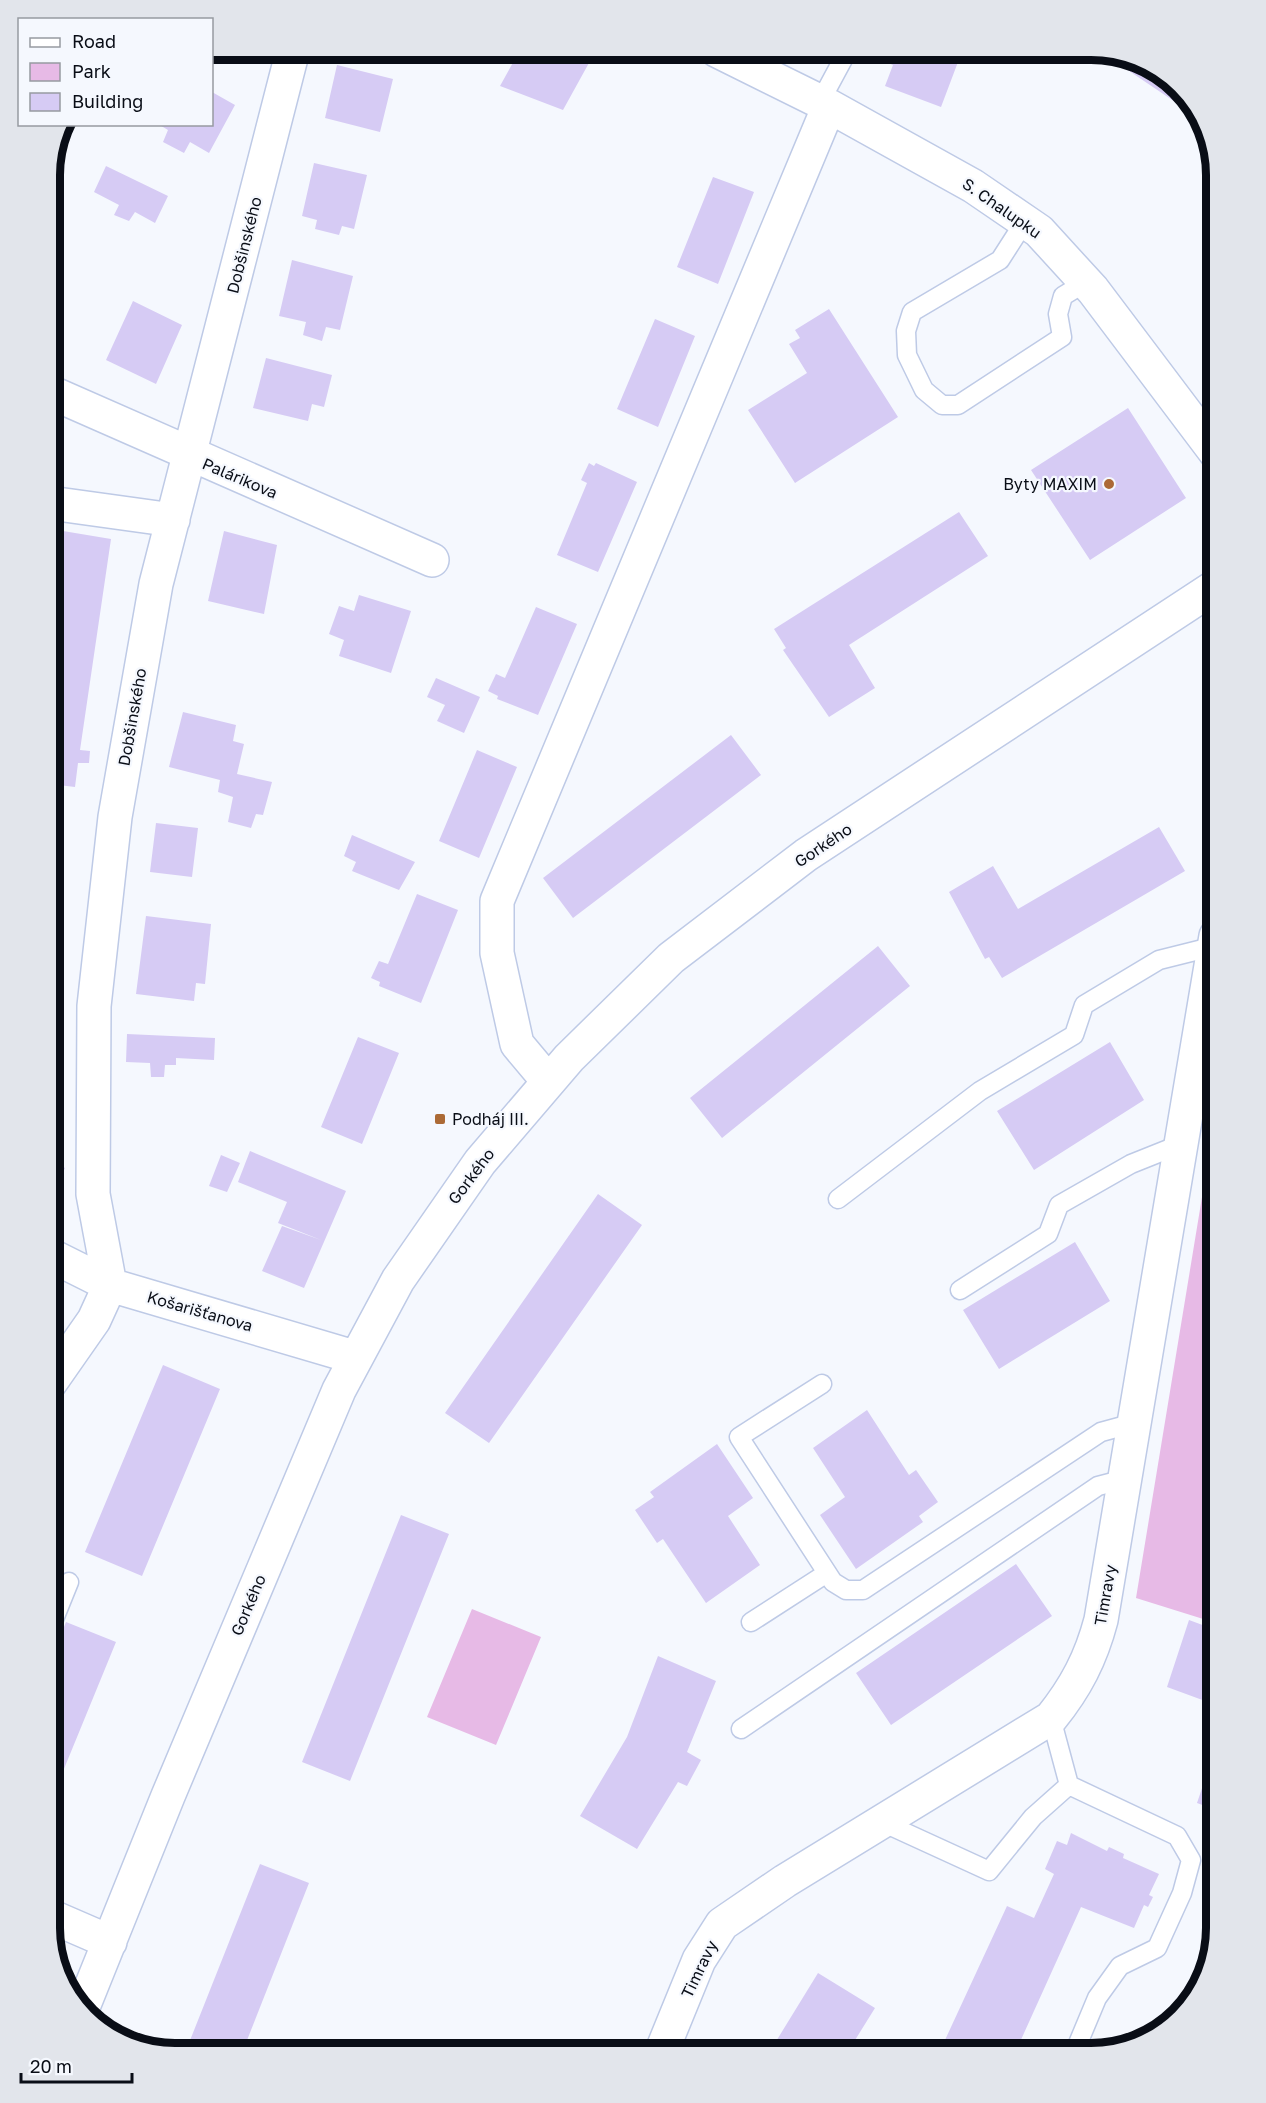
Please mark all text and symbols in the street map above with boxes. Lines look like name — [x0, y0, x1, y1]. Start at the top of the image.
legend — [18, 18, 213, 126]
text: Road — [72, 30, 116, 52]
text: Park — [72, 60, 111, 82]
text: Building — [72, 90, 143, 112]
street label: S. Chalupku — [959, 173, 1045, 243]
street label: Dobšinského — [222, 194, 266, 296]
street label: Palárikova — [199, 453, 281, 503]
place label: Byty MAXIM — [1003, 474, 1097, 494]
marker: Byty MAXIM — [1102, 477, 1116, 491]
street label: Dobšinského — [114, 666, 150, 768]
street label: Gorkého — [791, 819, 855, 871]
place label: Podháj III. — [452, 1109, 529, 1129]
marker: Podháj III. — [433, 1112, 447, 1126]
street label: Gorkého — [444, 1144, 498, 1208]
street label: Košarišťanova — [145, 1286, 255, 1336]
street label: Timravy — [1090, 1563, 1120, 1627]
street label: Gorkého — [226, 1571, 270, 1639]
street label: Timravy — [677, 1937, 721, 2001]
scale bar — [21, 2046, 132, 2084]
text: 20 m — [30, 2055, 72, 2077]

